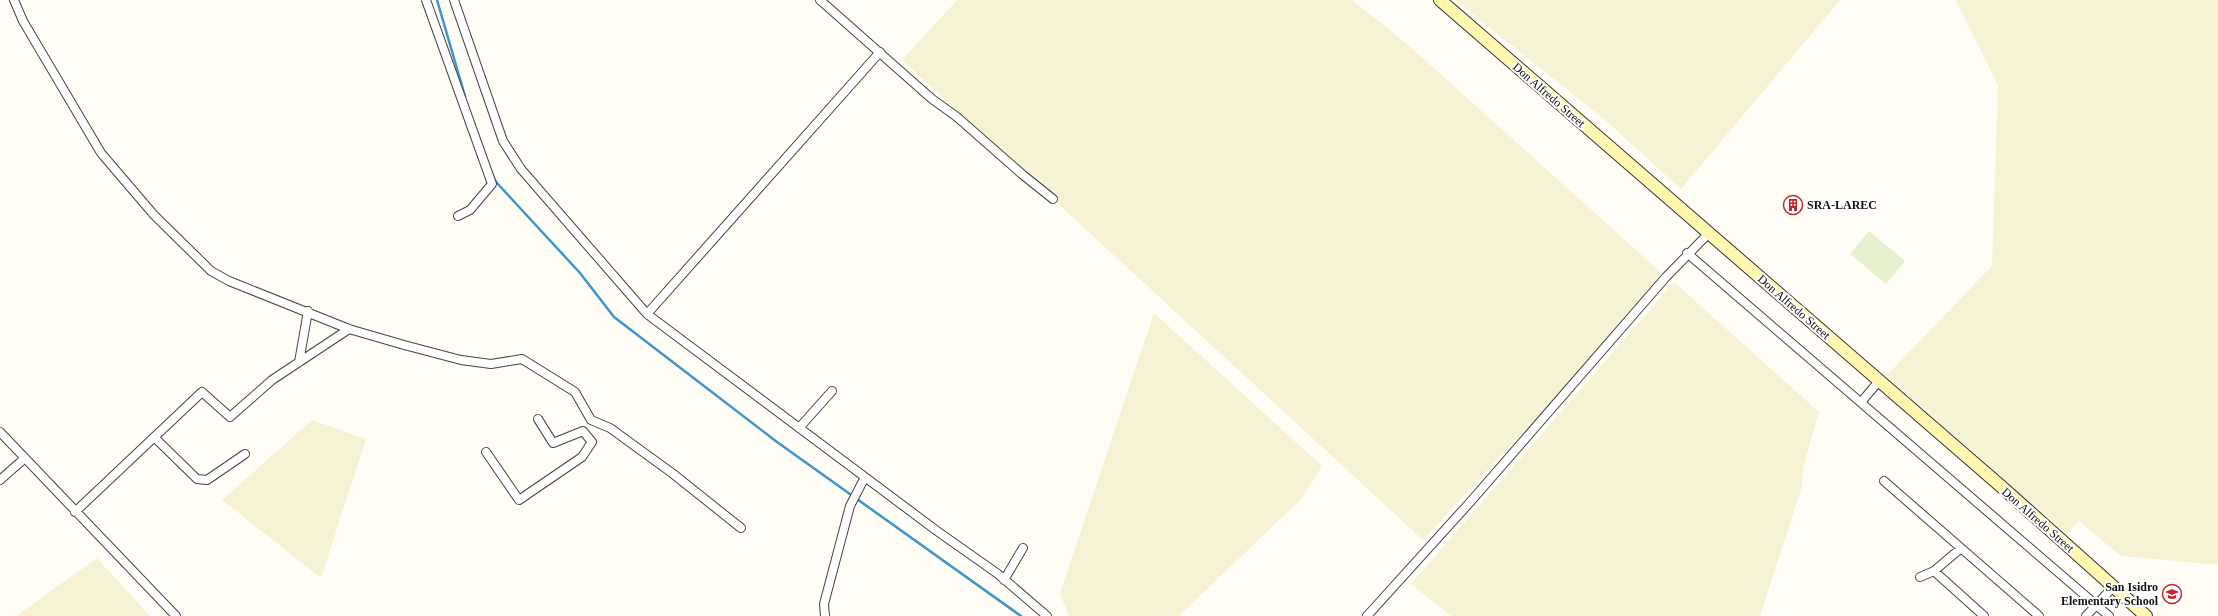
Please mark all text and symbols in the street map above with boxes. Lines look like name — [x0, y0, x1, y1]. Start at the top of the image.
street label: Don Alfredo Street — [1510, 60, 1589, 131]
building icon: SRA-LAREC — [1782, 194, 1804, 216]
place label: SRA-LAREC — [1807, 198, 1877, 212]
street label: Don Alfredo Street — [1755, 272, 1834, 343]
street label: Don Alfredo Street — [1999, 485, 2078, 556]
place label: San Isidro Elementary School — [2061, 580, 2159, 608]
school or university icon: San Isidro Elementary School — [2161, 583, 2183, 605]

